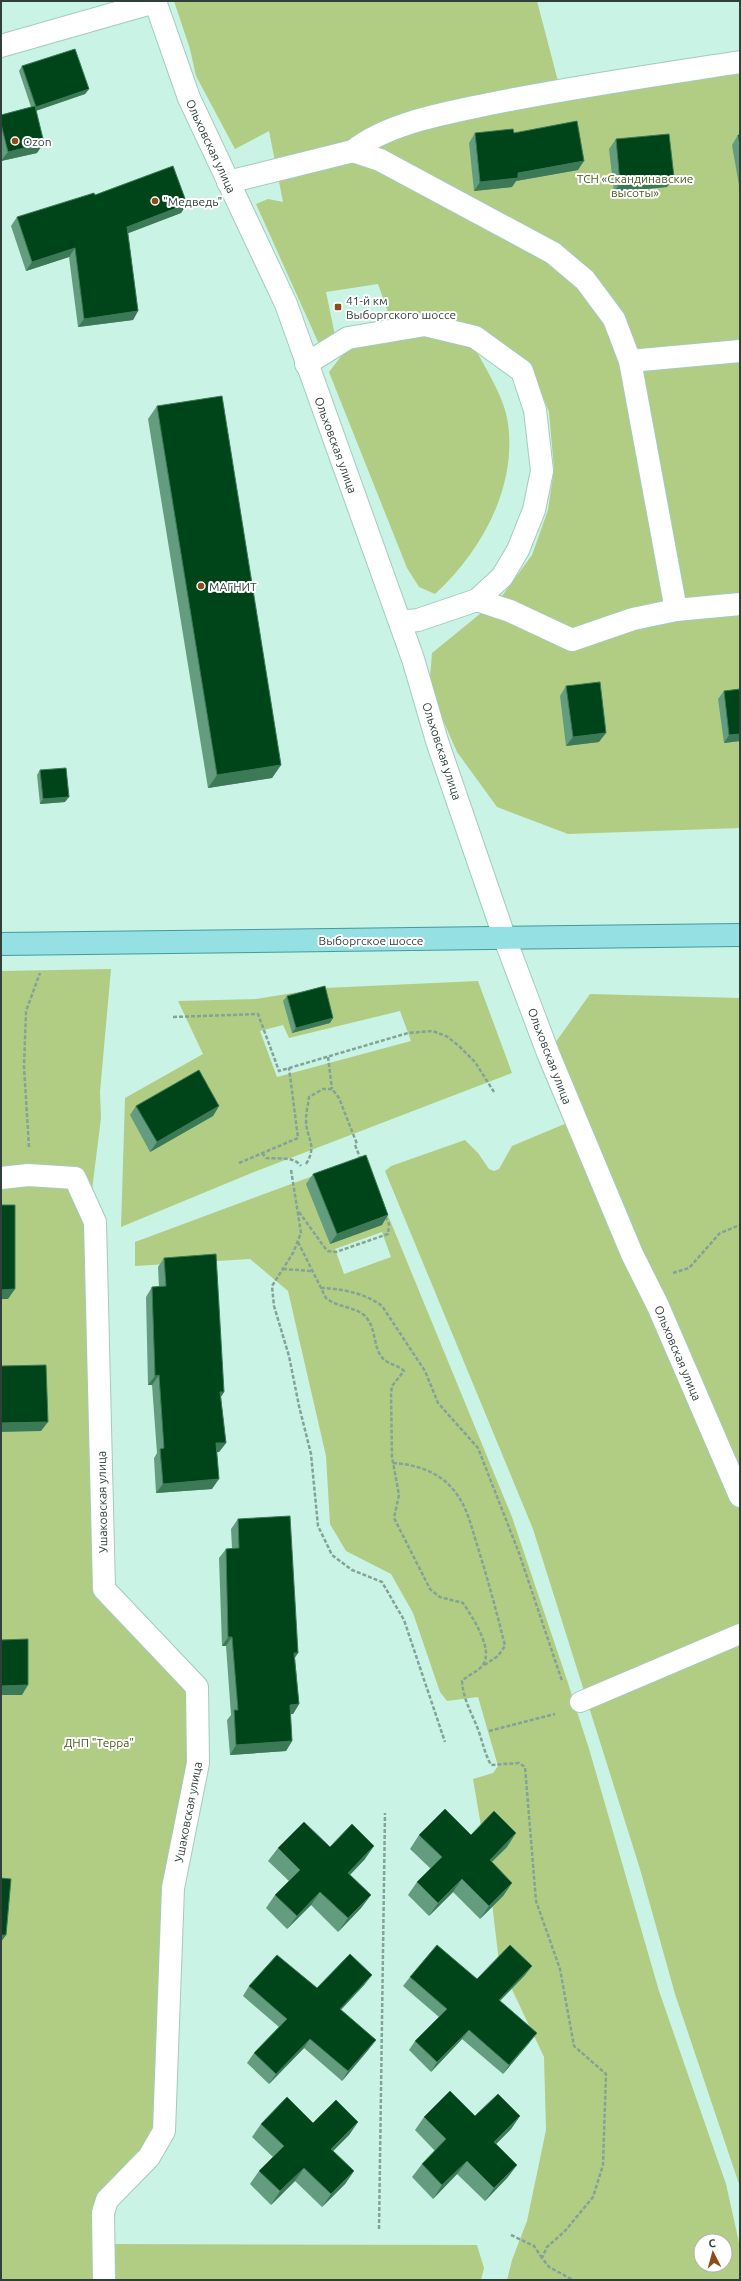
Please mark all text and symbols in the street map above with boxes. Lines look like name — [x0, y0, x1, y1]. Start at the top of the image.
street label: Ольховская улица — [184, 97, 238, 195]
place label: Ozon — [23, 135, 52, 148]
marker: Ozon — [10, 136, 20, 146]
park label: ТСН «Скандинавские высоты» — [577, 172, 693, 199]
place label: "Медведь" — [163, 195, 222, 208]
marker: "Медведь" — [150, 196, 160, 206]
place label: 41-й км Выборгского шоссе — [346, 294, 456, 321]
marker: 41-й км Выборгского шоссе — [333, 302, 343, 312]
street label: Ольховская улица — [312, 395, 360, 495]
place label: МАГНИТ — [209, 580, 257, 593]
marker: МАГНИТ — [196, 581, 206, 591]
street label: Ольховская улица — [420, 701, 464, 801]
street label: Выборгское шоссе — [319, 934, 423, 947]
street label: Ольховская улица — [526, 1006, 574, 1106]
street label: Ольховская улица — [652, 1304, 704, 1402]
street label: Ушаковская улица — [95, 1451, 109, 1553]
park label: ДНП "Терра" — [64, 1736, 134, 1749]
street label: Ушаковская улица — [172, 1761, 204, 1863]
north arrow — [693, 2233, 733, 2273]
text: С — [708, 2237, 716, 2249]

